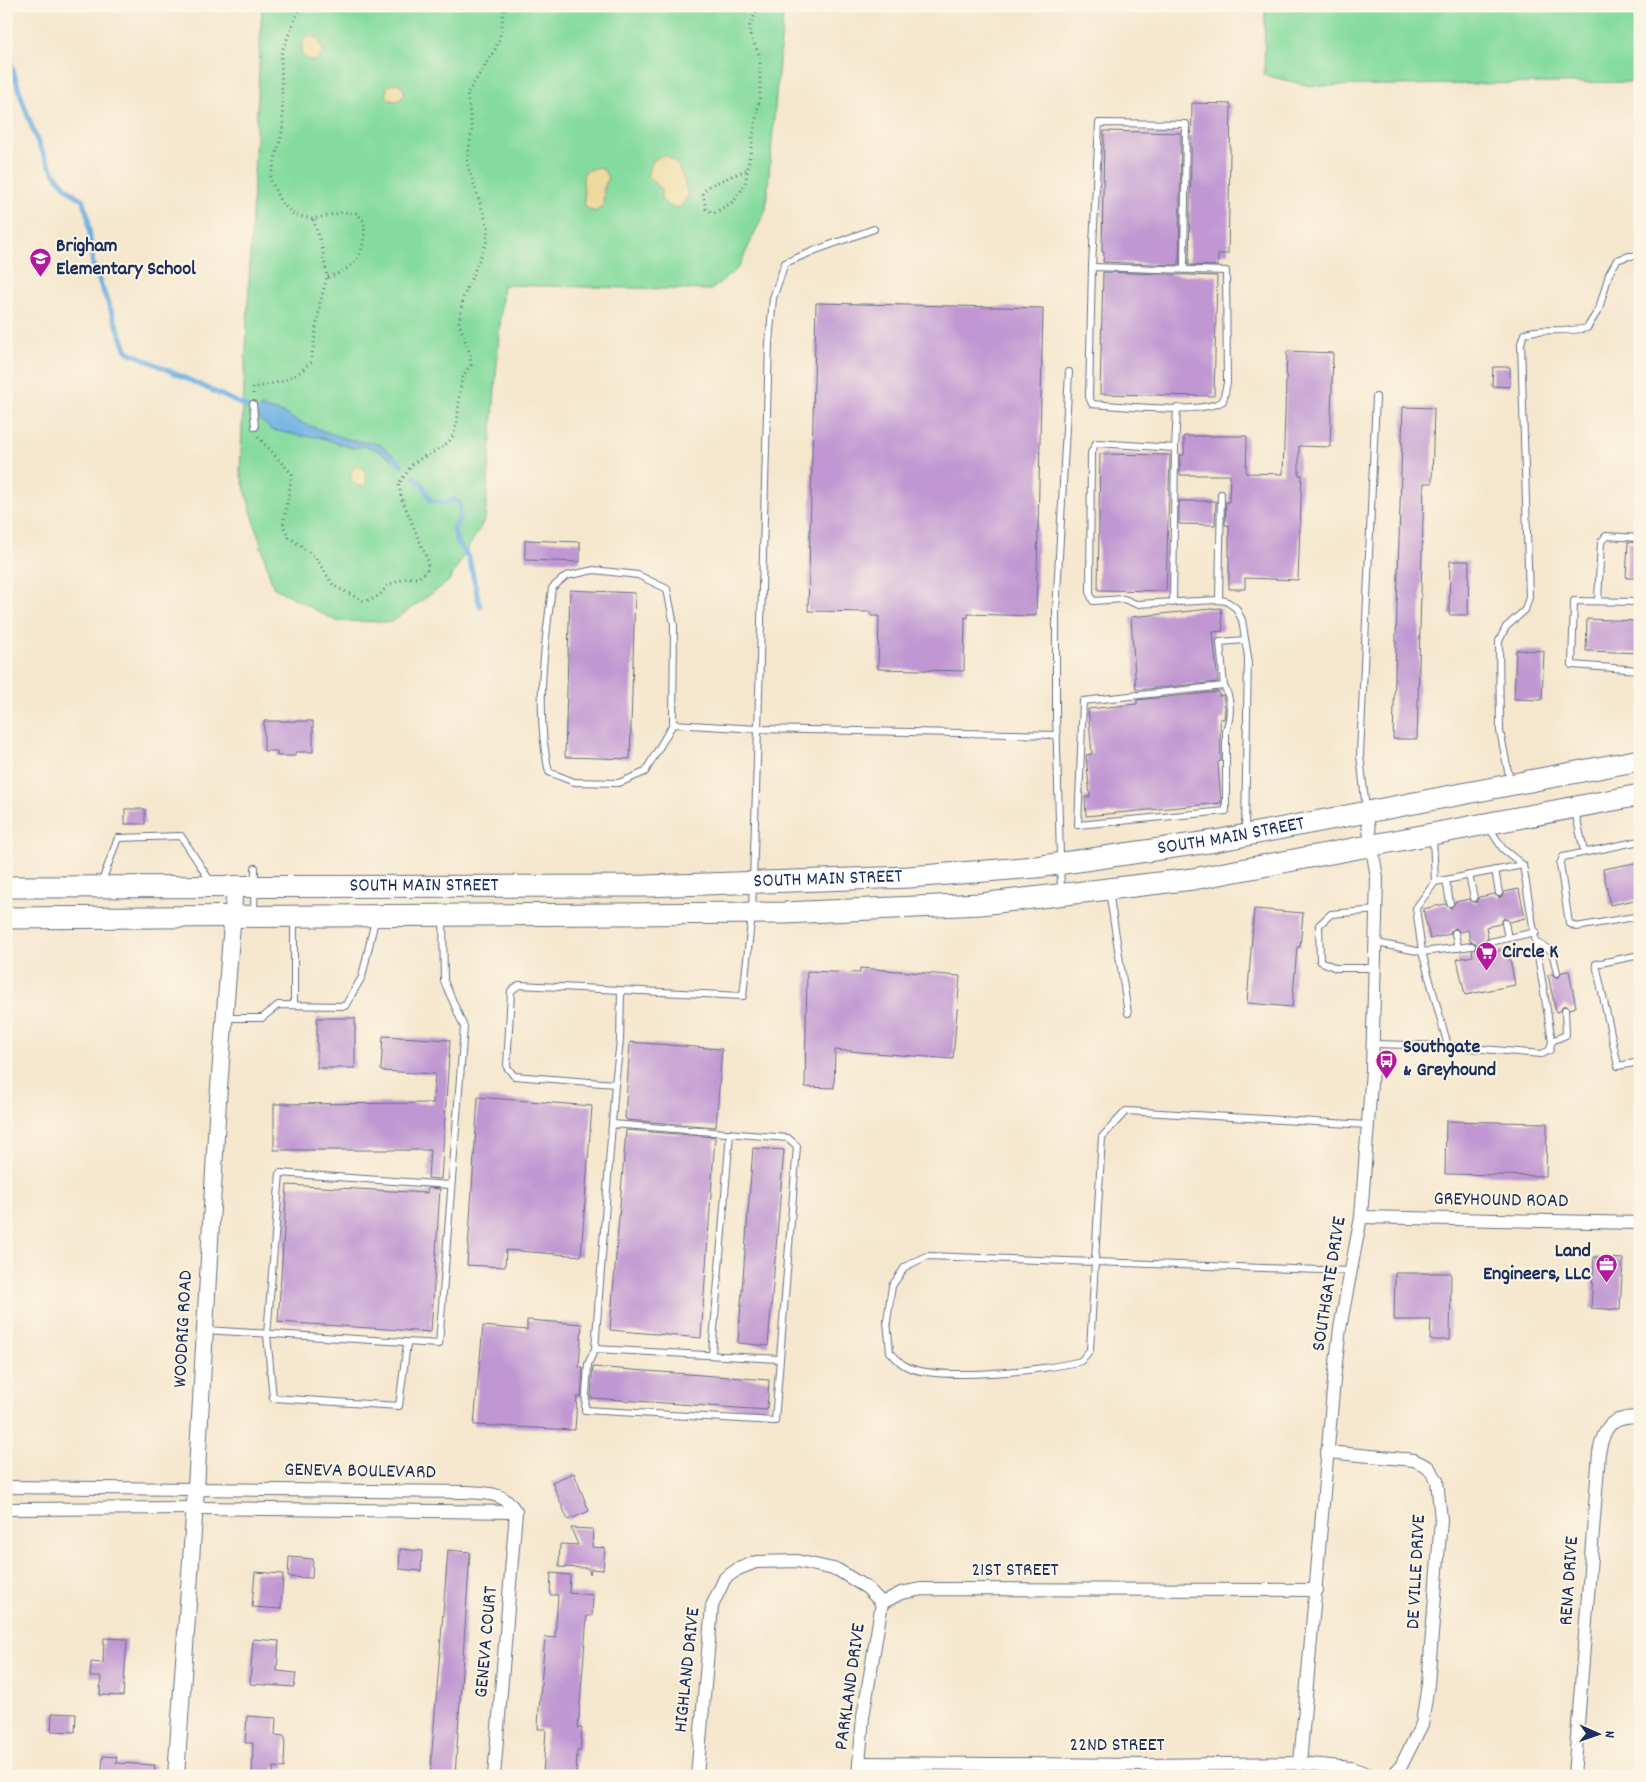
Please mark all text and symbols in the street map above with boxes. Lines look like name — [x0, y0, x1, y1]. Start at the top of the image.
place label: Brigham Elementary School — [56, 233, 196, 284]
school or university icon: Brigham Elementary School — [28, 246, 52, 277]
street label: SOUTH MAIN STREET — [1156, 810, 1307, 863]
street label: SOUTH MAIN STREET — [753, 863, 903, 896]
street label: SOUTH MAIN STREET — [350, 872, 498, 900]
place label: Circle K — [1502, 939, 1559, 967]
supermarket icon: Circle K — [1474, 941, 1498, 972]
place label: Southgate & Greyhound — [1403, 1034, 1496, 1085]
bus stop icon: Southgate & Greyhound — [1375, 1048, 1399, 1079]
street label: GREYHOUND ROAD — [1433, 1186, 1569, 1216]
street label: SOUTHGATE DRIVE — [1306, 1215, 1354, 1353]
place label: Land Engineers, LLC — [1483, 1238, 1591, 1289]
office icon: Land Engineers, LLC — [1595, 1252, 1619, 1283]
street label: WOODRIG ROAD — [167, 1269, 201, 1389]
street label: GENEVA BOULEVARD — [284, 1457, 436, 1487]
street label: DE VILLE DRIVE — [1400, 1514, 1434, 1630]
street label: RENA DRIVE — [1553, 1536, 1587, 1626]
street label: 21ST STREET — [971, 1557, 1059, 1585]
street label: GENEVA COURT — [468, 1585, 506, 1699]
street label: HIGHLAND DRIVE — [668, 1606, 708, 1734]
street label: PARKLAND DRIVE — [828, 1622, 874, 1752]
north arrow — [1574, 1710, 1624, 1760]
text: N — [1599, 1731, 1619, 1738]
street label: 22ND STREET — [1070, 1732, 1164, 1760]

